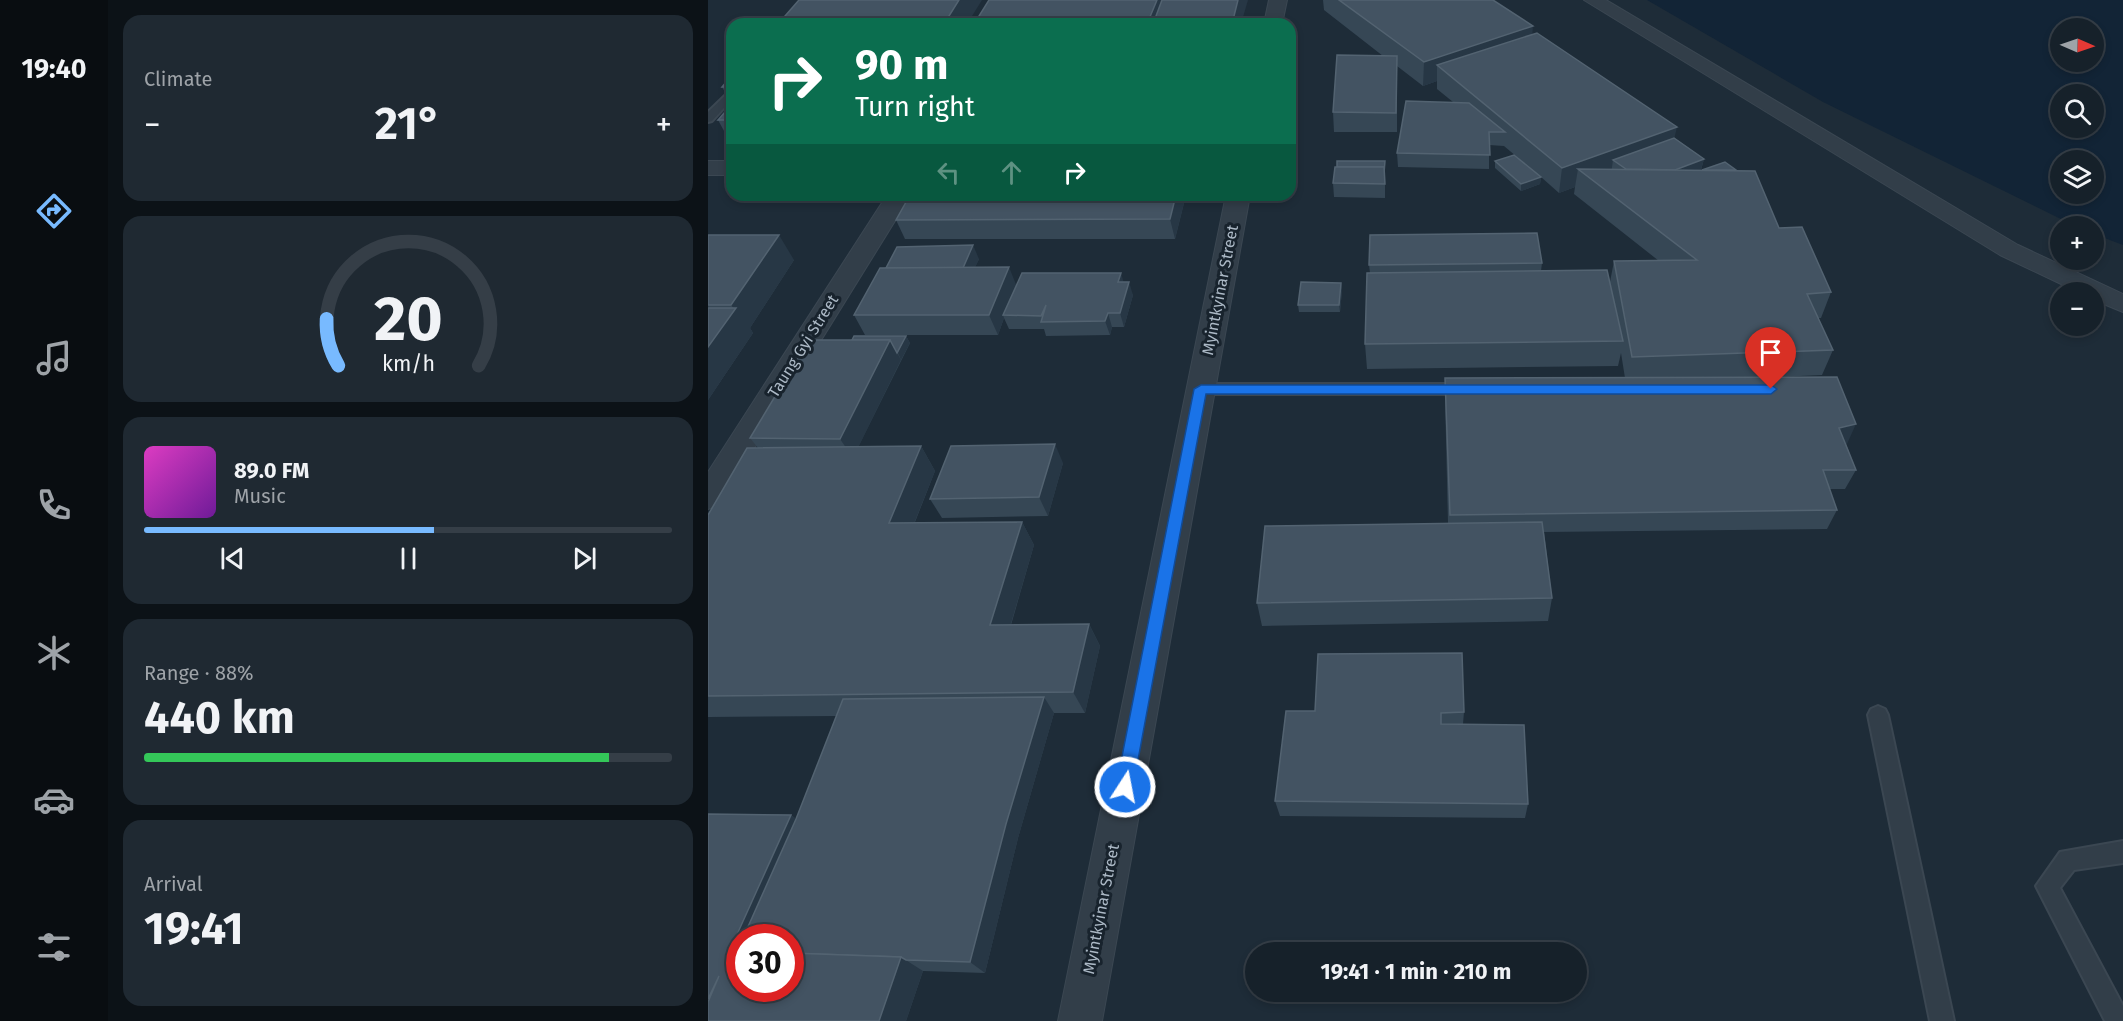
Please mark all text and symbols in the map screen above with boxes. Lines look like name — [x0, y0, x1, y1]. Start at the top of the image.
north arrow — [2050, 18, 2104, 72]
map controls — [2050, 18, 2104, 336]
text: 90 m — [855, 40, 949, 90]
icon: right — [756, 42, 834, 120]
text: 19:40 — [21, 53, 87, 85]
text: Climate — [144, 67, 212, 91]
button: search — [2050, 84, 2104, 138]
text: Turn right — [855, 91, 975, 123]
text: 21° — [375, 97, 441, 151]
text: − — [144, 105, 161, 145]
text: + — [656, 105, 672, 145]
button: layers — [2050, 150, 2104, 204]
icon: left — [932, 156, 965, 189]
icon: ahead — [995, 156, 1028, 189]
icon: right — [1058, 156, 1091, 189]
icon: directions — [33, 190, 75, 232]
button: + — [2050, 216, 2104, 270]
street label: Myintkyinar Street — [1198, 223, 1242, 357]
text: 20 — [374, 282, 442, 357]
button: − — [2050, 282, 2104, 336]
street label: Taung Gyi Street — [764, 291, 842, 401]
pin — [1745, 327, 1796, 389]
icon: arrive — [1754, 336, 1787, 369]
icon: music — [33, 337, 75, 379]
text: km/h — [381, 352, 435, 378]
text: 89.0 FM — [234, 457, 309, 484]
icon: phone — [33, 484, 75, 526]
text: Music — [234, 484, 286, 508]
icon: previous — [216, 542, 249, 575]
icon: pause — [392, 542, 425, 575]
icon: next — [568, 542, 601, 575]
icon: climate — [33, 632, 75, 674]
text: Range · 88% — [144, 661, 253, 685]
text: 440 km — [144, 691, 295, 745]
position arrow — [1093, 755, 1157, 819]
icon: car — [33, 779, 75, 821]
street label: Myintkyinar Street — [1079, 842, 1123, 976]
text: Arrival — [144, 872, 203, 896]
text: 19:41 — [144, 902, 244, 956]
speed limit sign: 30 — [726, 924, 804, 1002]
icon: filters — [33, 926, 75, 968]
text: 19:41 · 1 min · 210 m — [1321, 958, 1511, 985]

